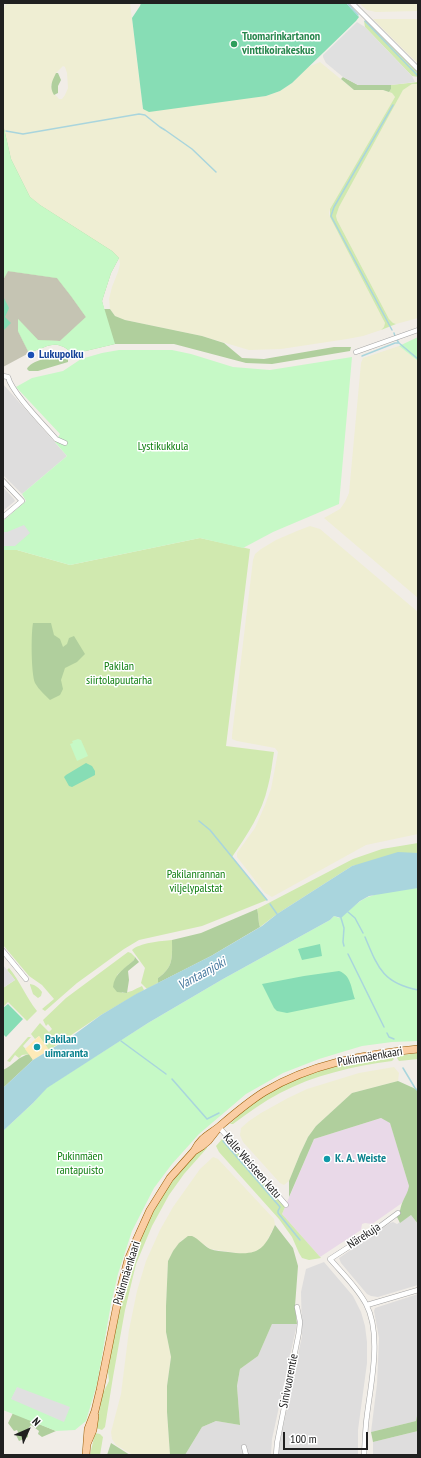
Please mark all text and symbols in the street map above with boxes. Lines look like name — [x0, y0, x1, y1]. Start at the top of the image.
place label: Tuomarinkartanon vinttikoirakeskus — [242, 30, 320, 58]
marker: Tuomarinkartanon vinttikoirakeskus — [229, 39, 239, 49]
place label: Lukupolku — [39, 348, 84, 362]
marker: Lukupolku — [26, 350, 36, 360]
park label: Lystikukkula — [138, 440, 188, 454]
park label: Pakilan siirtolapuutarha — [86, 660, 152, 688]
park label: Pakilanrannan viljelypalstat — [167, 868, 225, 896]
water label: Vantaanjoki — [175, 954, 229, 994]
place label: Pakilan uimaranta — [45, 1033, 88, 1061]
marker: Pakilan uimaranta — [32, 1042, 42, 1052]
street label: Pukinmäenkaari — [336, 1044, 404, 1070]
street label: Kalle Weisteen katu — [220, 1130, 284, 1202]
park label: Pukinmäen rantapuisto — [57, 1150, 103, 1178]
place label: K. A. Weiste — [335, 1152, 386, 1166]
marker: K. A. Weiste — [322, 1154, 332, 1164]
street label: Närekuja — [345, 1220, 383, 1252]
street label: Pukinmäenkaari — [110, 1239, 144, 1307]
street label: Sinivuorentie — [277, 1353, 301, 1409]
north arrow — [8, 1410, 48, 1450]
text: N — [29, 1414, 44, 1429]
scale bar — [285, 1424, 370, 1450]
text: 100 m — [290, 1431, 317, 1446]

